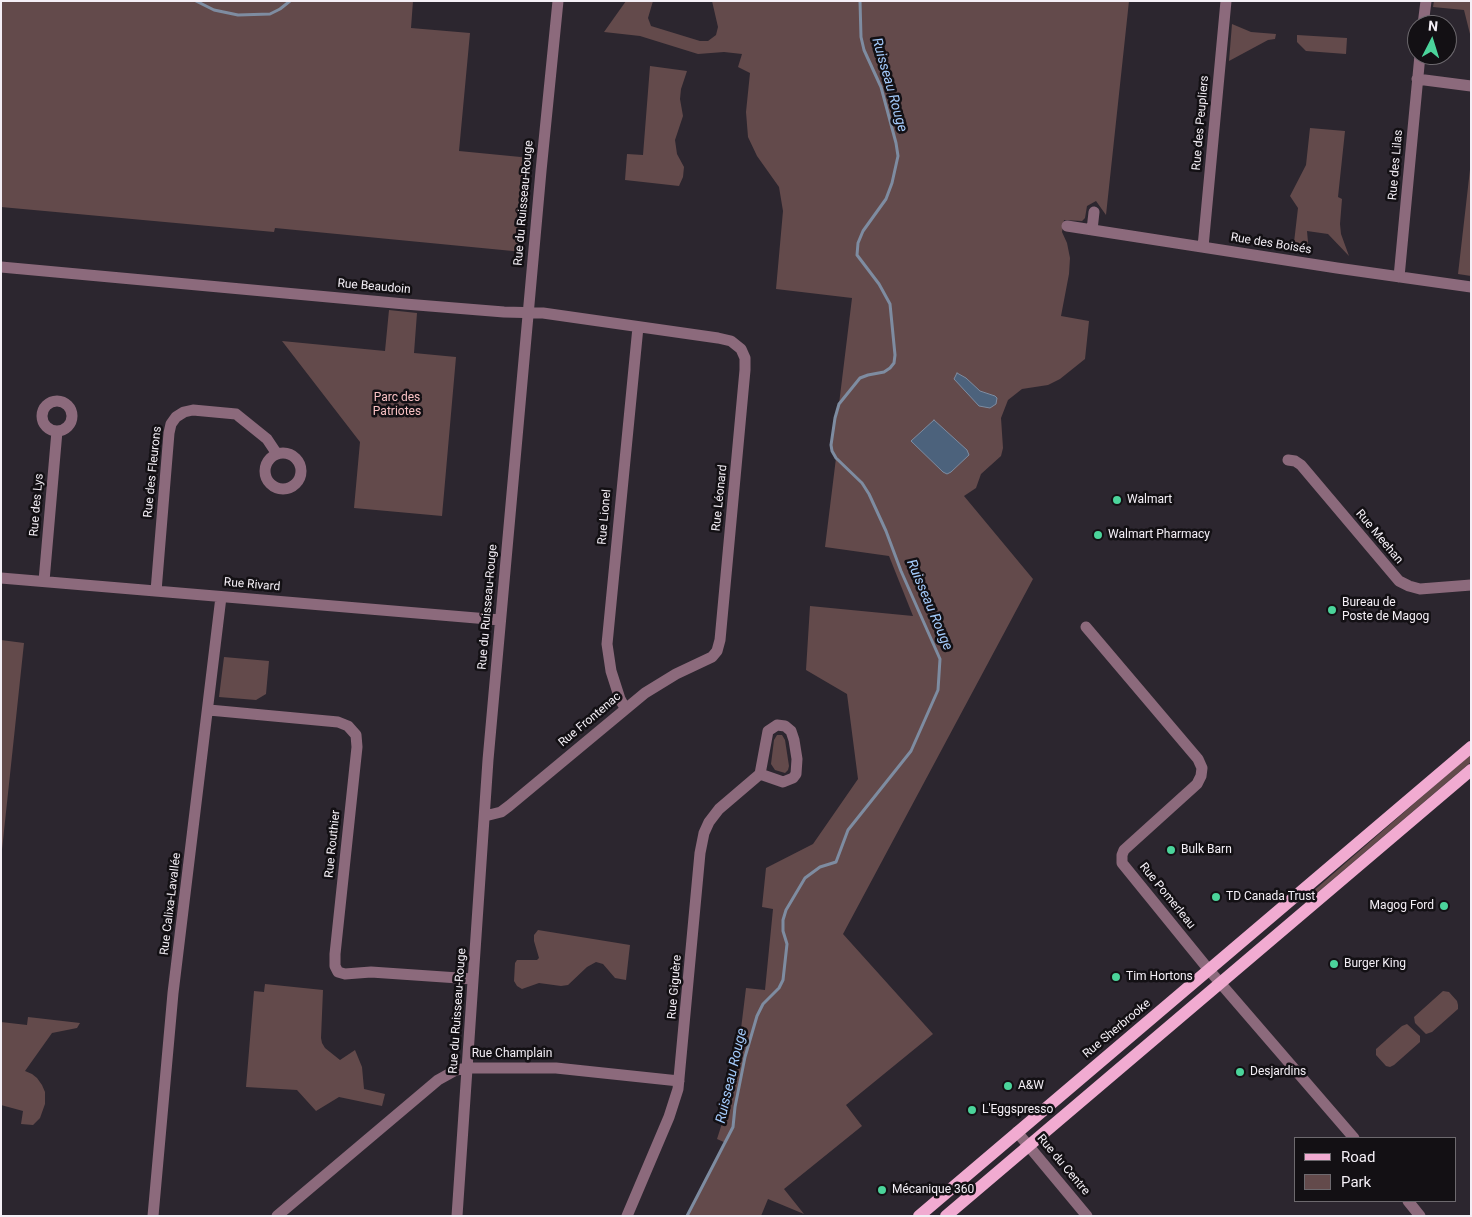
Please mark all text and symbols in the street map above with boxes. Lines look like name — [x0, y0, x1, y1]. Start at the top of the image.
north arrow — [1407, 15, 1457, 65]
text: N — [1428, 18, 1439, 34]
water label: Ruisseau Rouge — [868, 36, 910, 134]
street label: Rue des Peupliers — [1190, 75, 1212, 171]
street label: Rue des Lilas — [1386, 129, 1406, 201]
street label: Rue du Ruisseau-Rouge — [511, 140, 537, 266]
street label: Rue des Boisés — [1230, 231, 1312, 257]
street label: Rue Beaudoin — [337, 277, 411, 297]
park label: Parc des Patriotes — [373, 391, 421, 419]
street label: Rue des Fleurons — [141, 426, 165, 518]
street label: Rue Léonard — [709, 464, 731, 532]
street label: Rue des Lys — [27, 473, 47, 537]
street label: Rue Lionel — [595, 489, 615, 545]
place label: Walmart — [1127, 493, 1172, 507]
marker: Walmart — [1111, 494, 1123, 506]
street label: Rue Meehan — [1352, 507, 1406, 567]
place label: Walmart Pharmacy — [1108, 528, 1210, 542]
marker: Walmart Pharmacy — [1092, 529, 1104, 541]
street label: Rue du Ruisseau-Rouge — [475, 544, 501, 670]
water label: Ruisseau Rouge — [902, 557, 956, 653]
street label: Rue Rivard — [223, 575, 281, 595]
place label: Bureau de Poste de Magog — [1342, 596, 1429, 624]
marker: Bureau de Poste de Magog — [1326, 604, 1338, 616]
street label: Rue Frontenac — [556, 690, 624, 750]
street label: Rue Routhier — [322, 809, 344, 879]
place label: Bulk Barn — [1181, 843, 1232, 857]
marker: Bulk Barn — [1165, 844, 1177, 856]
street label: Rue Calixa-Lavallée — [158, 852, 184, 956]
street label: Rue Pomerleau — [1136, 860, 1198, 932]
place label: TD Canada Trust — [1226, 890, 1315, 904]
marker: TD Canada Trust — [1210, 891, 1222, 903]
place label: Magog Ford — [1370, 899, 1434, 913]
marker: Magog Ford — [1438, 900, 1450, 912]
street label: Rue du Ruisseau-Rouge — [446, 948, 470, 1074]
street label: Rue Giguère — [665, 954, 685, 1020]
place label: Burger King — [1344, 957, 1406, 971]
marker: Burger King — [1328, 958, 1340, 970]
place label: Tim Hortons — [1126, 970, 1193, 984]
marker: Tim Hortons — [1110, 971, 1122, 983]
street label: Rue Sherbrooke — [1080, 996, 1154, 1062]
water label: Ruisseau Rouge — [713, 1027, 751, 1125]
street label: Rue Champlain — [472, 1047, 552, 1061]
place label: Desjardins — [1250, 1065, 1306, 1079]
marker: Desjardins — [1234, 1066, 1246, 1078]
place label: A&W — [1018, 1079, 1044, 1093]
marker: A&W — [1002, 1080, 1014, 1092]
place label: L'Eggspresso — [982, 1103, 1053, 1117]
marker: L'Eggspresso — [966, 1104, 978, 1116]
street label: Rue du Centre — [1033, 1132, 1093, 1198]
legend — [1294, 1137, 1457, 1202]
text: Road — [1341, 1148, 1375, 1166]
text: Park — [1341, 1173, 1371, 1191]
place label: Mécanique 360 — [892, 1183, 974, 1197]
marker: Mécanique 360 — [876, 1184, 888, 1196]

